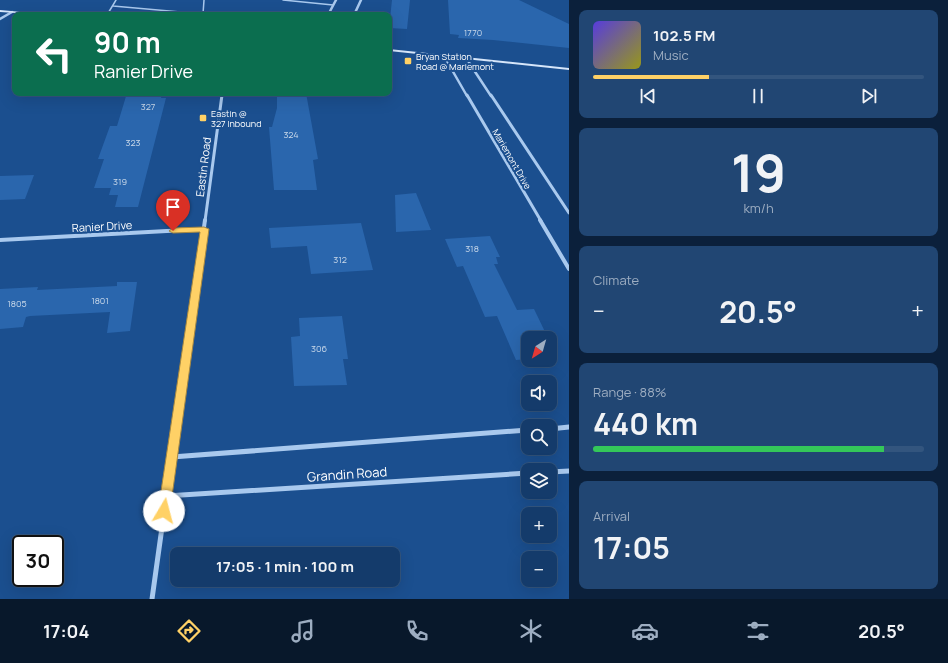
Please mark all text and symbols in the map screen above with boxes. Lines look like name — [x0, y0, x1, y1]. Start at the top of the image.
text: 90 m — [94, 23, 161, 61]
text: 102.5 FM — [653, 25, 715, 46]
house number: 1770 — [464, 26, 482, 39]
icon: left — [28, 28, 80, 80]
text: Music — [653, 46, 689, 64]
place label: Bryan Station Road @ Mariemont — [416, 50, 494, 73]
marker: Bryan Station Road @ Mariemont — [403, 56, 413, 66]
text: Ranier Drive — [94, 59, 193, 83]
icon: previous — [637, 85, 659, 107]
icon: pause — [747, 85, 769, 107]
icon: next — [858, 85, 880, 107]
house number: 327 — [141, 100, 156, 113]
place label: Eastin @ 327 Inbound — [211, 107, 262, 130]
marker: Eastin @ 327 Inbound — [198, 113, 208, 123]
street label: Mariemont Drive — [489, 126, 535, 192]
house number: 324 — [283, 128, 299, 141]
house number: 323 — [125, 136, 141, 149]
street label: Eastin Road — [192, 136, 214, 198]
text: 19 — [731, 137, 786, 208]
house number: 319 — [113, 175, 127, 188]
pin — [156, 190, 190, 231]
icon: arrive — [162, 196, 184, 218]
text: km/h — [743, 199, 774, 217]
street label: Ranier Drive — [71, 217, 133, 235]
house number: 318 — [465, 242, 479, 255]
house number: 312 — [333, 253, 347, 266]
text: Climate — [593, 271, 639, 289]
text: 20.5° — [719, 291, 797, 332]
house number: 1801 — [91, 294, 109, 307]
text: − — [593, 296, 605, 326]
text: + — [911, 296, 924, 326]
house number: 1805 — [7, 297, 27, 310]
north arrow — [521, 331, 557, 367]
map controls — [521, 331, 557, 587]
house number: 306 — [311, 342, 327, 355]
button: sound — [521, 375, 557, 411]
text: Range · 88% — [593, 383, 666, 401]
text: 440 km — [593, 403, 698, 444]
button: search — [521, 419, 557, 455]
street label: Grandin Road — [306, 462, 388, 486]
button: layers — [521, 463, 557, 499]
position arrow — [143, 490, 185, 532]
button: + — [521, 507, 557, 543]
text: Arrival — [593, 507, 630, 525]
text: 17:05 — [593, 527, 670, 568]
speed limit sign: 30 — [12, 535, 64, 587]
button: − — [521, 551, 557, 587]
text: 17:05 · 1 min · 100 m — [216, 556, 354, 577]
icon: directions — [175, 617, 203, 645]
icon: music — [289, 617, 317, 645]
icon: phone — [403, 617, 431, 645]
icon: climate — [517, 617, 545, 645]
icon: car — [631, 617, 659, 645]
icon: filters — [744, 617, 772, 645]
text: 17:04 — [43, 619, 89, 643]
text: 20.5° — [858, 619, 905, 643]

